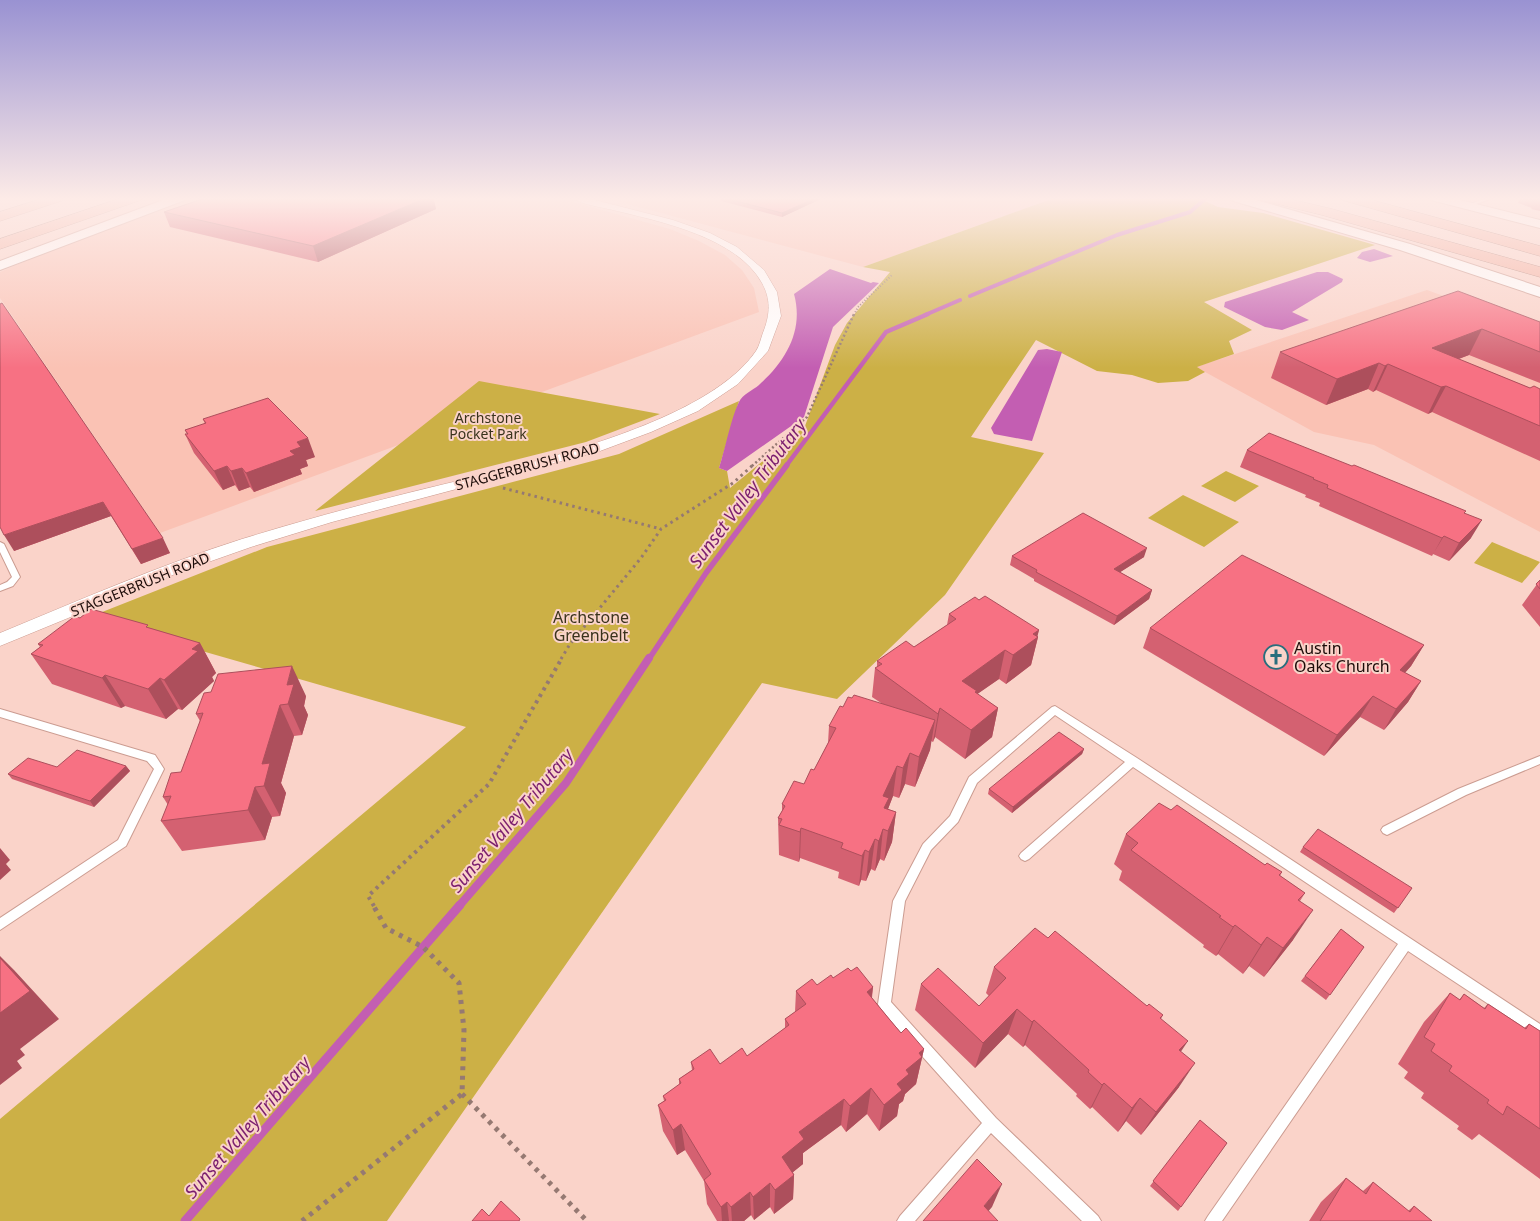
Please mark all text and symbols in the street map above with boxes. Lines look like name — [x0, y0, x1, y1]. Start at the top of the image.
park label: Archstone Pocket Park — [449, 408, 527, 443]
water label: Sunset Valley Tributary — [683, 412, 812, 572]
street label: STAGGERBRUSH ROAD — [453, 438, 601, 494]
street label: STAGGERBRUSH ROAD — [68, 547, 212, 621]
park label: Archstone Greenbelt — [553, 606, 629, 646]
place label: Austin Oaks Church — [1294, 637, 1390, 677]
church icon: Austin Oaks Church — [1263, 644, 1289, 670]
water label: Sunset Valley Tributary — [444, 742, 579, 897]
water label: Sunset Valley Tributary — [179, 1050, 316, 1203]

